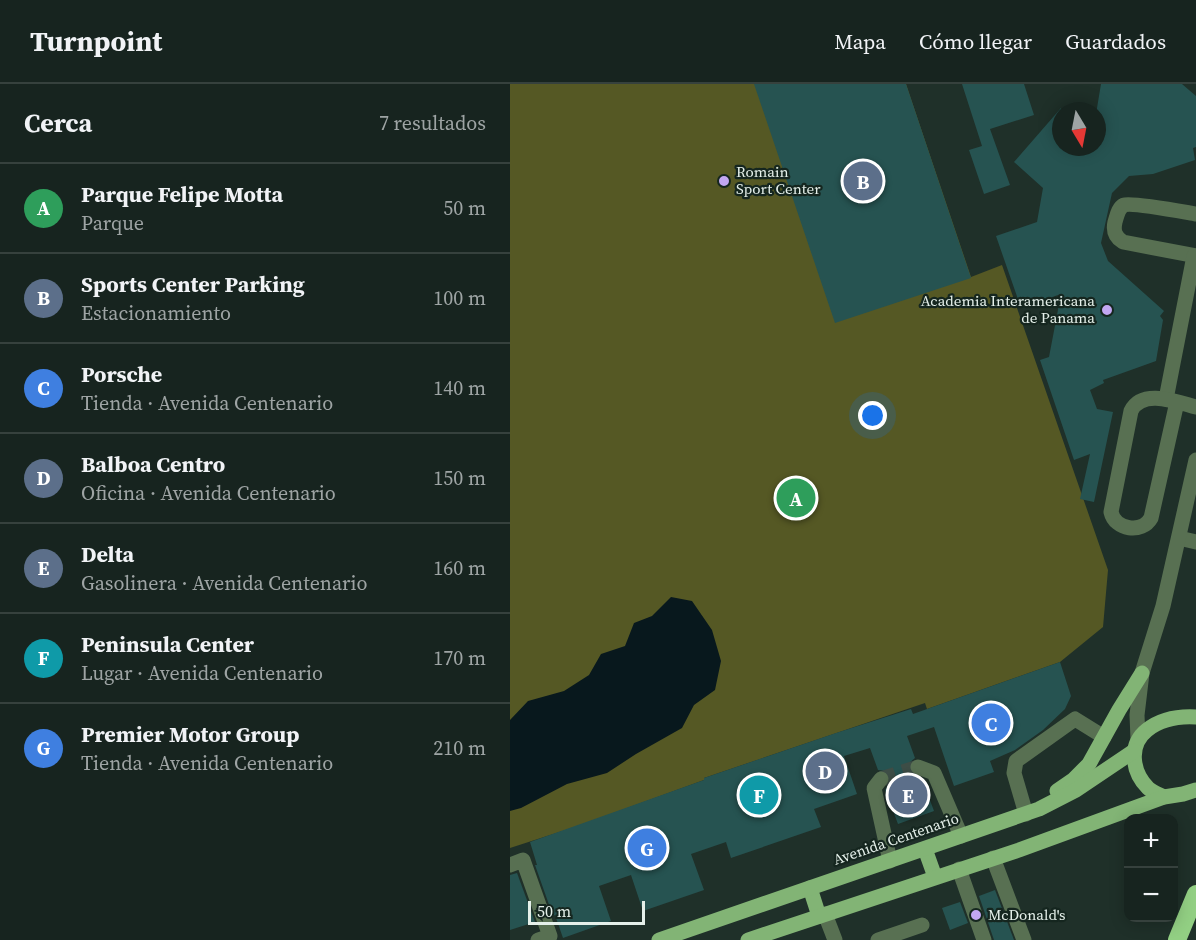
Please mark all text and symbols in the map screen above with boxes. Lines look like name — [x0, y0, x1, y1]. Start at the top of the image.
text: Turnpoint — [30, 22, 162, 60]
text: Mapa — [834, 27, 886, 56]
text: Cómo llegar — [919, 27, 1032, 56]
text: Guardados — [1065, 27, 1166, 56]
north arrow — [1052, 102, 1106, 156]
text: Cerca — [24, 105, 92, 141]
text: 7 resultados — [379, 109, 486, 137]
pin: B — [844, 158, 882, 204]
place label: Romain Sport Center — [736, 161, 821, 199]
marker: Romain Sport Center — [717, 174, 731, 188]
text: Parque Felipe Motta — [81, 179, 283, 209]
text: A — [37, 194, 50, 222]
text: 50 m — [443, 194, 486, 222]
text: Parque — [81, 209, 144, 237]
text: Sports Center Parking — [81, 269, 305, 299]
text: B — [37, 284, 50, 312]
text: 100 m — [433, 284, 486, 312]
place label: Academia Interamericana de Panama — [921, 290, 1095, 328]
text: Estacionamiento — [81, 299, 231, 327]
marker: Academia Interamericana de Panama — [1100, 303, 1114, 317]
text: Porsche — [81, 359, 162, 389]
text: C — [37, 374, 50, 402]
text: 140 m — [433, 374, 486, 402]
text: Tienda · Avenida Centenario — [81, 389, 333, 417]
your location — [858, 401, 887, 430]
text: Balboa Centro — [81, 449, 225, 479]
text: D — [36, 464, 51, 492]
text: 150 m — [433, 464, 486, 492]
pin: A — [776, 476, 816, 520]
text: Oficina · Avenida Centenario — [81, 479, 336, 507]
text: Delta — [81, 539, 134, 569]
text: E — [38, 554, 49, 582]
text: 160 m — [433, 554, 486, 582]
text: Gasolinera · Avenida Centenario — [81, 569, 367, 597]
text: Peninsula Center — [81, 629, 254, 659]
text: F — [38, 644, 49, 672]
text: 170 m — [433, 644, 486, 672]
text: Lugar · Avenida Centenario — [81, 659, 323, 687]
pin: C — [972, 700, 1010, 746]
text: Premier Motor Group — [81, 719, 299, 749]
text: G — [37, 734, 50, 762]
text: 210 m — [433, 734, 486, 762]
pin: D — [806, 748, 844, 794]
text: Tienda · Avenida Centenario — [81, 749, 333, 777]
pin: F — [740, 772, 778, 818]
pin: E — [888, 772, 928, 818]
street label: Avenida Centenario — [830, 807, 961, 870]
map controls — [1124, 814, 1178, 922]
button: + — [1124, 814, 1178, 868]
pin: G — [628, 826, 666, 870]
button: − — [1124, 868, 1178, 922]
scale bar — [528, 898, 645, 926]
text: 50 m — [537, 900, 571, 922]
place label: McDonald's — [988, 904, 1065, 925]
marker: McDonald's — [969, 908, 983, 922]

